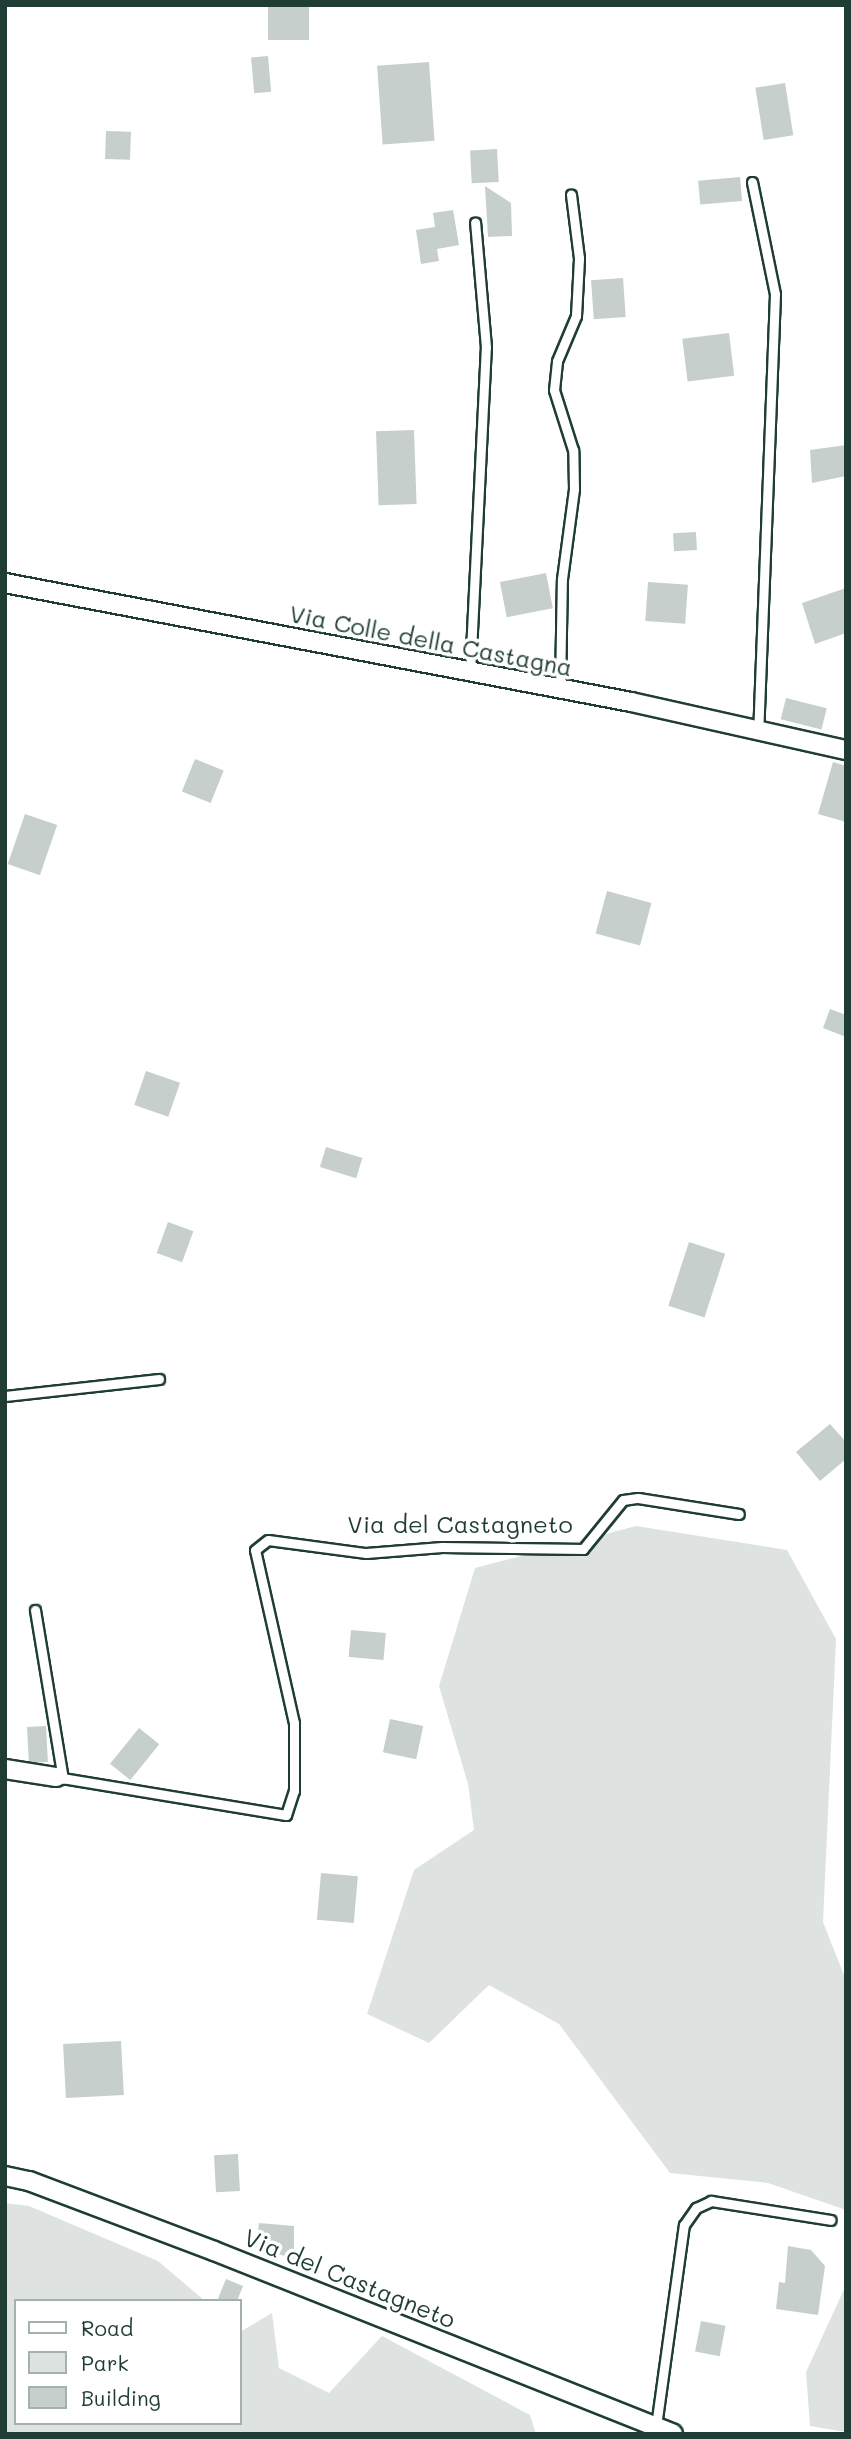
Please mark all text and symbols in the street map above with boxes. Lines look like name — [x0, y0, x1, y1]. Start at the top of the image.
street label: Via Colle della Castagna — [287, 598, 575, 682]
street label: Via del Castagneto — [347, 1510, 573, 1538]
street label: Via del Castagneto — [240, 2222, 460, 2334]
legend — [14, 2299, 242, 2425]
text: Road — [81, 2314, 133, 2341]
text: Park — [81, 2349, 129, 2376]
text: Building — [81, 2384, 161, 2411]

